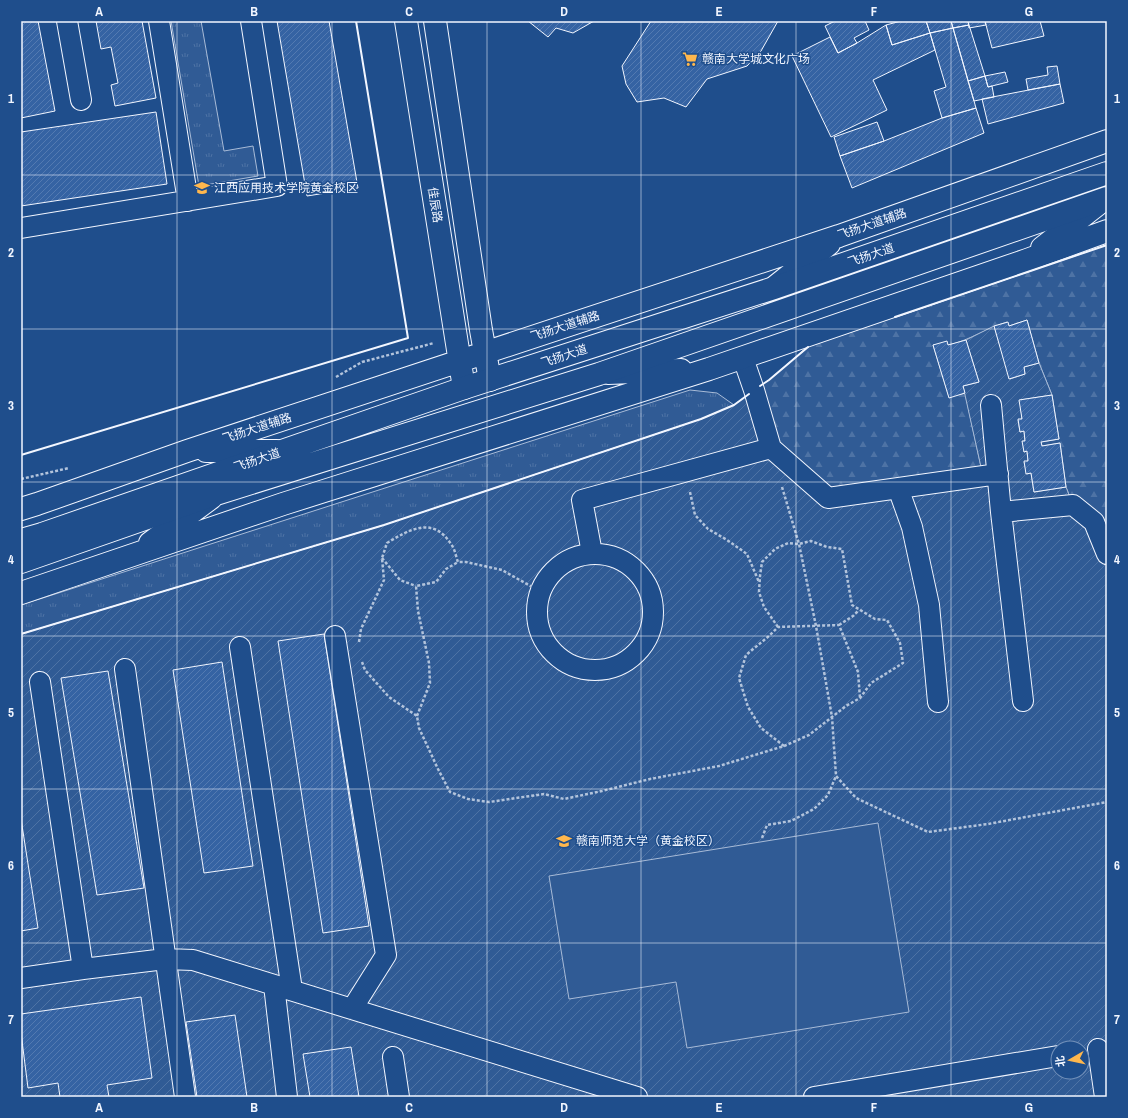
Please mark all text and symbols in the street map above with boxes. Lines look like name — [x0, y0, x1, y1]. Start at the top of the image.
text: A — [95, 3, 103, 20]
text: B — [250, 3, 258, 20]
text: C — [405, 3, 413, 20]
text: D — [560, 3, 568, 20]
text: E — [715, 3, 723, 20]
text: F — [871, 3, 878, 20]
text: G — [1025, 3, 1033, 20]
supermarket icon: 赣南大学城文化广场 — [681, 50, 699, 68]
place label: 赣南大学城文化广场 — [702, 51, 810, 67]
text: 1 — [8, 90, 14, 107]
text: 1 — [1114, 90, 1120, 107]
school or university icon: 江西应用技术学院黄金校区 — [193, 179, 211, 197]
place label: 江西应用技术学院黄金校区 — [214, 180, 358, 196]
street label: 佳辰路 — [424, 186, 446, 224]
street label: 飞扬大道辅路 — [835, 205, 909, 243]
street label: 飞扬大道 — [846, 240, 896, 270]
text: 2 — [8, 244, 14, 261]
text: 2 — [1114, 244, 1120, 261]
street label: 飞扬大道辅路 — [528, 307, 602, 345]
street label: 飞扬大道 — [539, 341, 589, 371]
text: 3 — [8, 397, 14, 414]
text: 3 — [1114, 397, 1120, 414]
street label: 飞扬大道辅路 — [220, 409, 294, 447]
street label: 飞扬大道 — [232, 445, 282, 475]
text: 4 — [8, 551, 14, 568]
text: 4 — [1114, 551, 1120, 568]
text: 5 — [8, 704, 14, 721]
text: 5 — [1114, 704, 1120, 721]
school or university icon: 赣南师范大学（黄金校区） — [555, 832, 573, 850]
place label: 赣南师范大学（黄金校区） — [576, 833, 720, 849]
text: 6 — [8, 857, 14, 874]
text: 6 — [1114, 857, 1120, 874]
text: 7 — [8, 1011, 14, 1028]
text: 7 — [1114, 1011, 1120, 1028]
north arrow — [1050, 1040, 1090, 1080]
text: 北 — [1052, 1055, 1068, 1068]
text: A — [95, 1099, 103, 1116]
text: B — [250, 1099, 258, 1116]
text: C — [405, 1099, 413, 1116]
text: D — [560, 1099, 568, 1116]
text: E — [715, 1099, 723, 1116]
text: F — [871, 1099, 878, 1116]
text: G — [1025, 1099, 1033, 1116]

